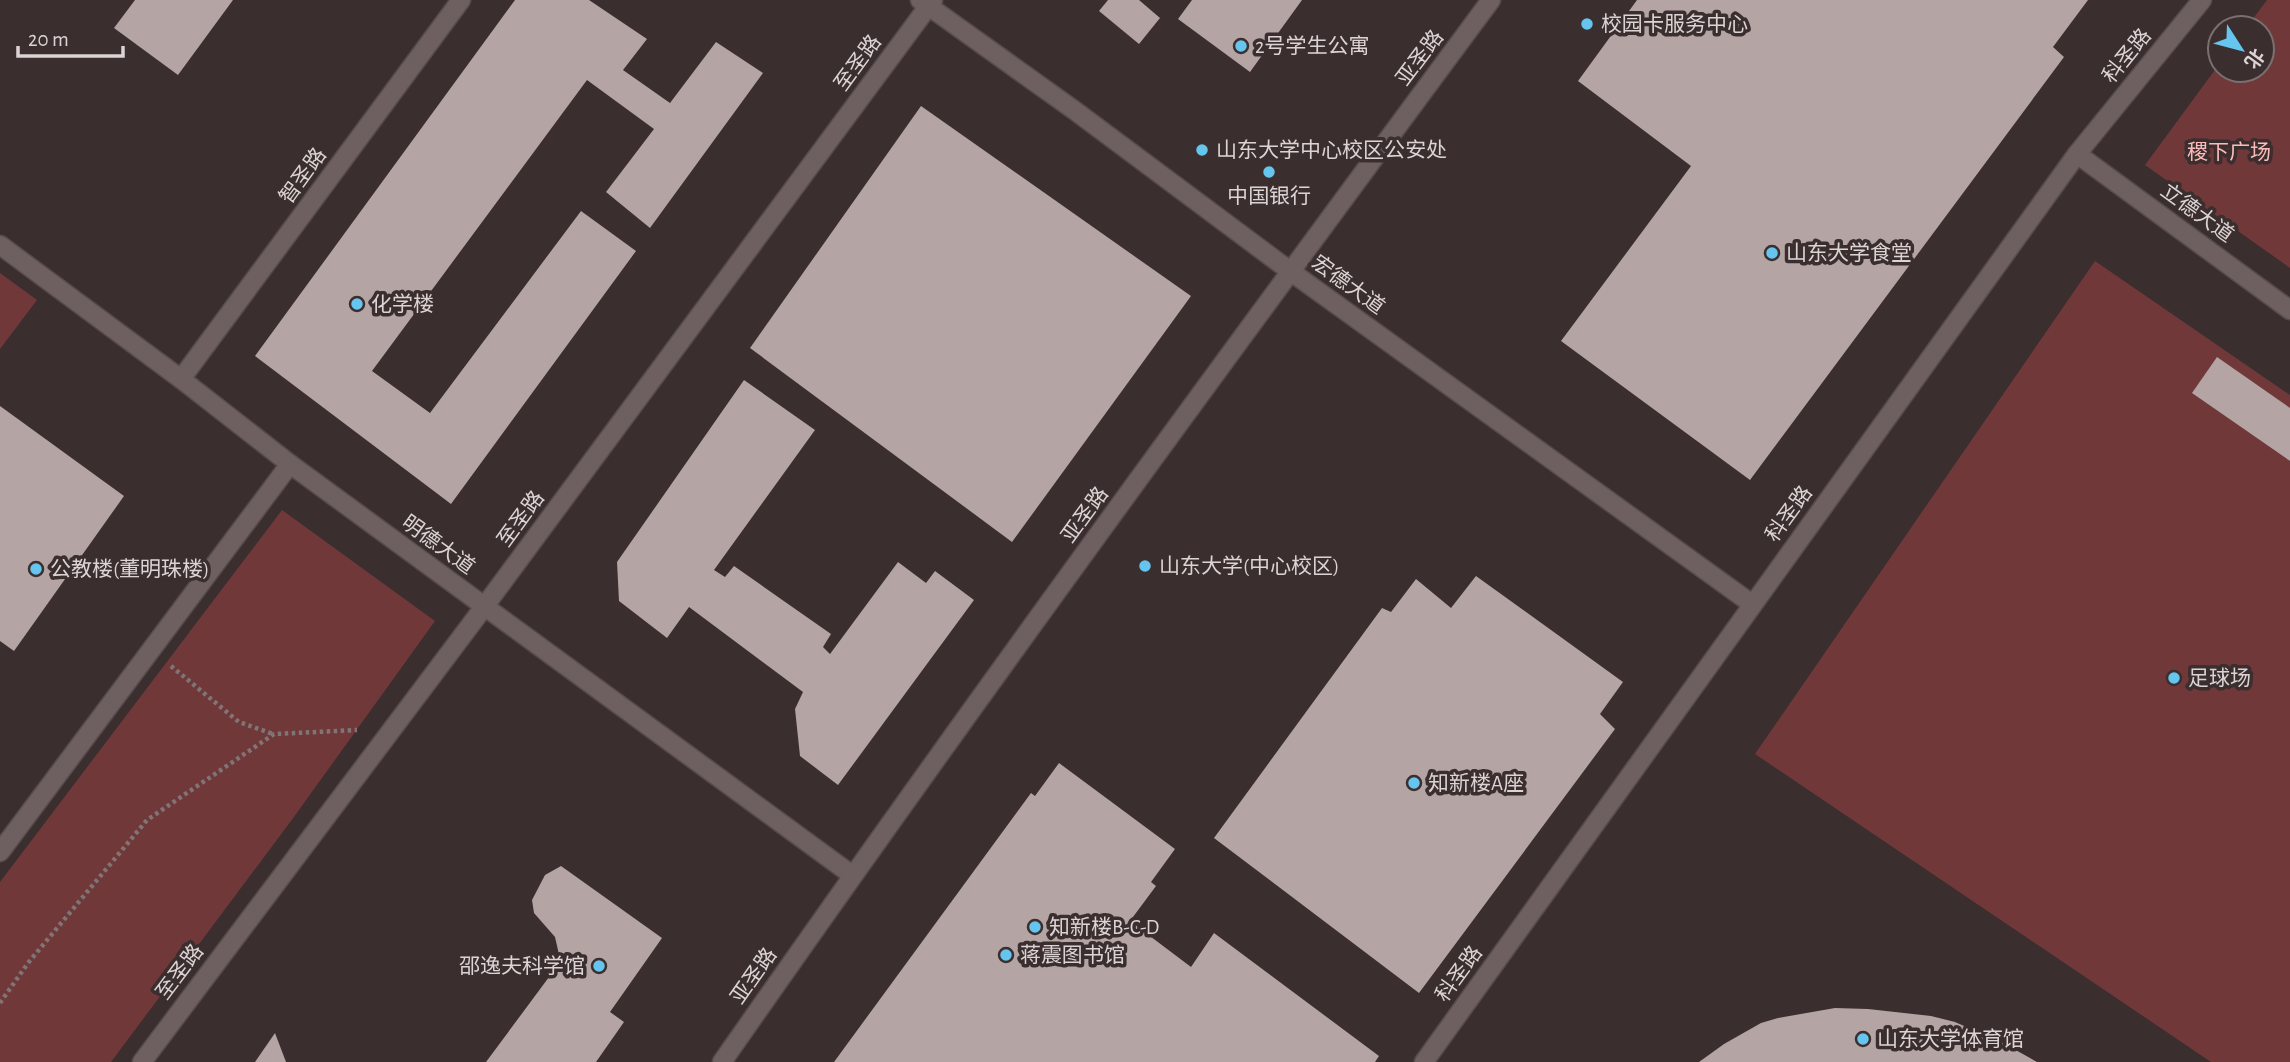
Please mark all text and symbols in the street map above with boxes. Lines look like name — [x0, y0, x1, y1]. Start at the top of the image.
place label: 校园卡服务中心 — [1601, 13, 1748, 35]
scale bar — [18, 14, 122, 58]
north arrow — [2206, 14, 2276, 84]
marker: 校园卡服务中心 — [1579, 16, 1595, 32]
street label: 科圣路 — [2098, 24, 2155, 87]
street label: 亚圣路 — [1392, 26, 1447, 89]
text: 20 m — [28, 29, 69, 50]
street label: 至圣路 — [830, 31, 885, 95]
place label: 2号学生公寓 — [1255, 35, 1370, 57]
marker: 2号学生公寓 — [1233, 38, 1249, 54]
text: 北 — [2240, 45, 2268, 72]
place label: 山东大学中心校区公安处 — [1216, 139, 1447, 161]
park label: 稷下广场 — [2187, 141, 2271, 163]
marker: 山东大学中心校区公安处 — [1194, 142, 1210, 158]
street label: 智圣路 — [275, 144, 330, 208]
marker: 中国银行 — [1261, 164, 1277, 180]
street label: 立德大道 — [2157, 179, 2238, 246]
place label: 中国银行 — [1227, 185, 1311, 207]
place label: 山东大学食堂 — [1786, 242, 1912, 264]
marker: 山东大学食堂 — [1764, 245, 1780, 261]
street label: 宏德大道 — [1308, 251, 1389, 318]
place label: 化学楼 — [371, 293, 434, 315]
marker: 化学楼 — [349, 296, 365, 312]
street label: 科圣路 — [1761, 482, 1816, 546]
street label: 亚圣路 — [1057, 483, 1112, 547]
street label: 至圣路 — [493, 487, 548, 551]
street label: 明德大道 — [398, 511, 479, 578]
place label: 山东大学(中心校区) — [1159, 555, 1339, 577]
place label: 公教楼(董明珠楼) — [50, 558, 209, 580]
marker: 山东大学(中心校区) — [1137, 558, 1153, 574]
marker: 公教楼(董明珠楼) — [28, 561, 44, 577]
place label: 足球场 — [2188, 667, 2251, 689]
marker: 足球场 — [2166, 670, 2182, 686]
place label: 知新楼A座 — [1428, 772, 1524, 794]
marker: 知新楼A座 — [1406, 775, 1422, 791]
place label: 知新楼B-C-D — [1049, 916, 1159, 938]
marker: 知新楼B-C-D — [1027, 919, 1043, 935]
street label: 至圣路 — [152, 940, 207, 1003]
street label: 科圣路 — [1431, 942, 1486, 1006]
street label: 亚圣路 — [727, 944, 781, 1008]
place label: 蒋震图书馆 — [1020, 944, 1125, 966]
marker: 蒋震图书馆 — [998, 947, 1014, 963]
place label: 邵逸夫科学馆 — [459, 955, 585, 977]
marker: 邵逸夫科学馆 — [591, 958, 607, 974]
place label: 山东大学体育馆 — [1877, 1028, 2024, 1050]
marker: 山东大学体育馆 — [1855, 1031, 1871, 1047]

